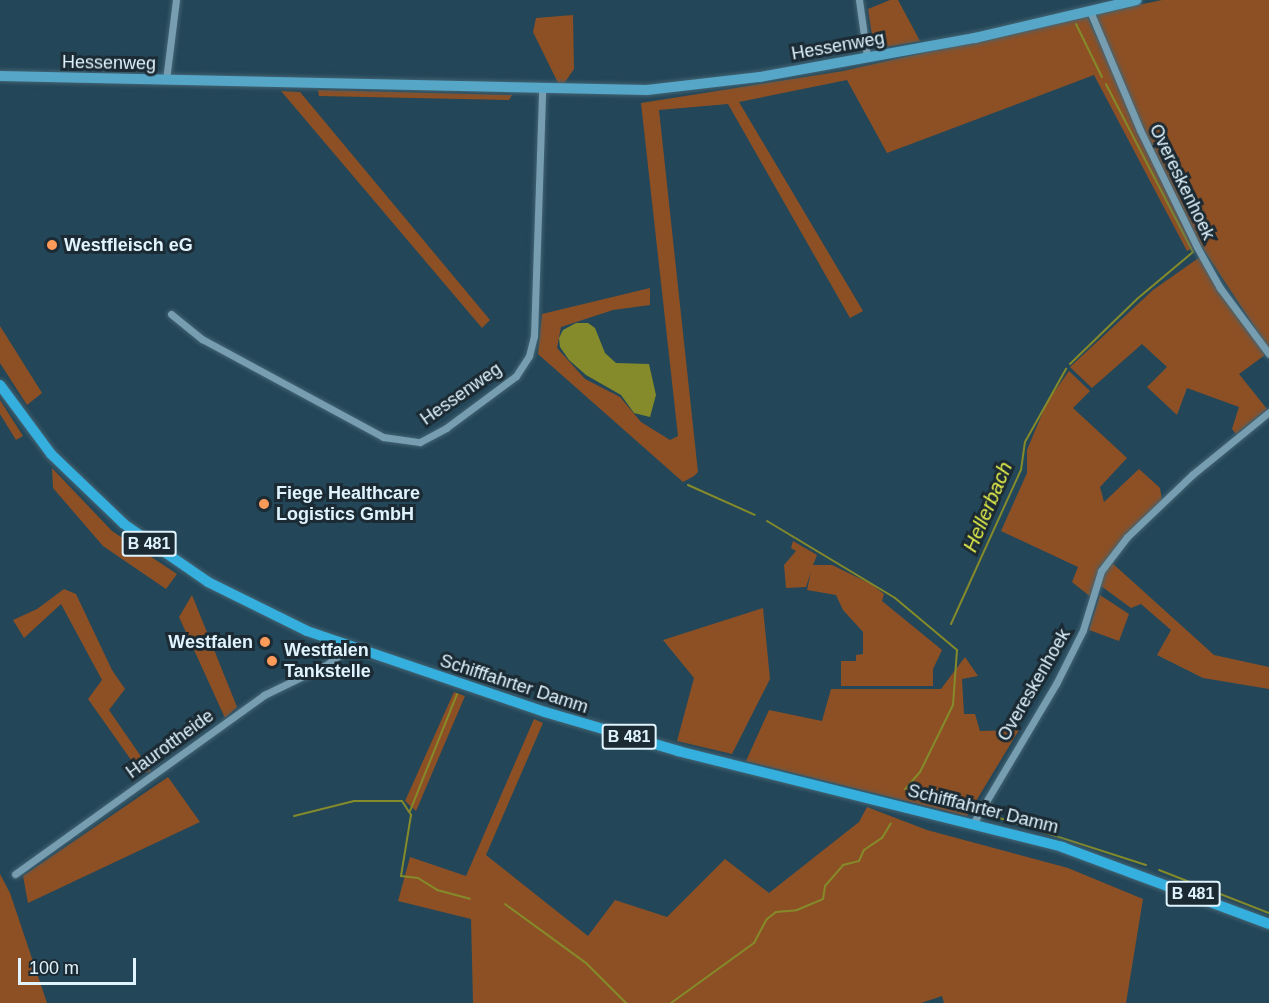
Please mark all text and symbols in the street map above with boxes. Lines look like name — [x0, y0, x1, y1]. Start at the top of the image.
street label: Hessenweg — [790, 27, 886, 65]
street label: Hessenweg — [62, 51, 156, 75]
street label: Overeskenhoek — [1145, 121, 1219, 243]
place label: Westfleisch eG — [64, 234, 193, 256]
marker: Westfleisch eG — [45, 238, 59, 252]
street label: Hessenweg — [416, 358, 506, 430]
water label: Hellerbach — [958, 458, 1018, 556]
place label: Fiege Healthcare Logistics GmbH — [276, 483, 420, 526]
marker: Fiege Healthcare Logistics GmbH — [257, 497, 271, 511]
road number: B 481 — [120, 531, 178, 557]
street label: Overeskenhoek — [993, 625, 1075, 745]
place label: Westfalen — [168, 631, 253, 653]
marker: Westfalen — [258, 635, 272, 649]
place label: Westfalen Tankstelle — [284, 640, 371, 682]
street label: Schifffahrter Damm — [437, 650, 591, 718]
marker: Westfalen Tankstelle — [265, 654, 279, 668]
street label: Haurottheide — [122, 705, 218, 783]
road number: B 481 — [600, 724, 658, 750]
street label: Schifffahrter Damm — [905, 780, 1061, 838]
road number: B 481 — [1164, 881, 1222, 907]
scale bar — [21, 946, 140, 984]
text: 100 m — [29, 958, 79, 978]

